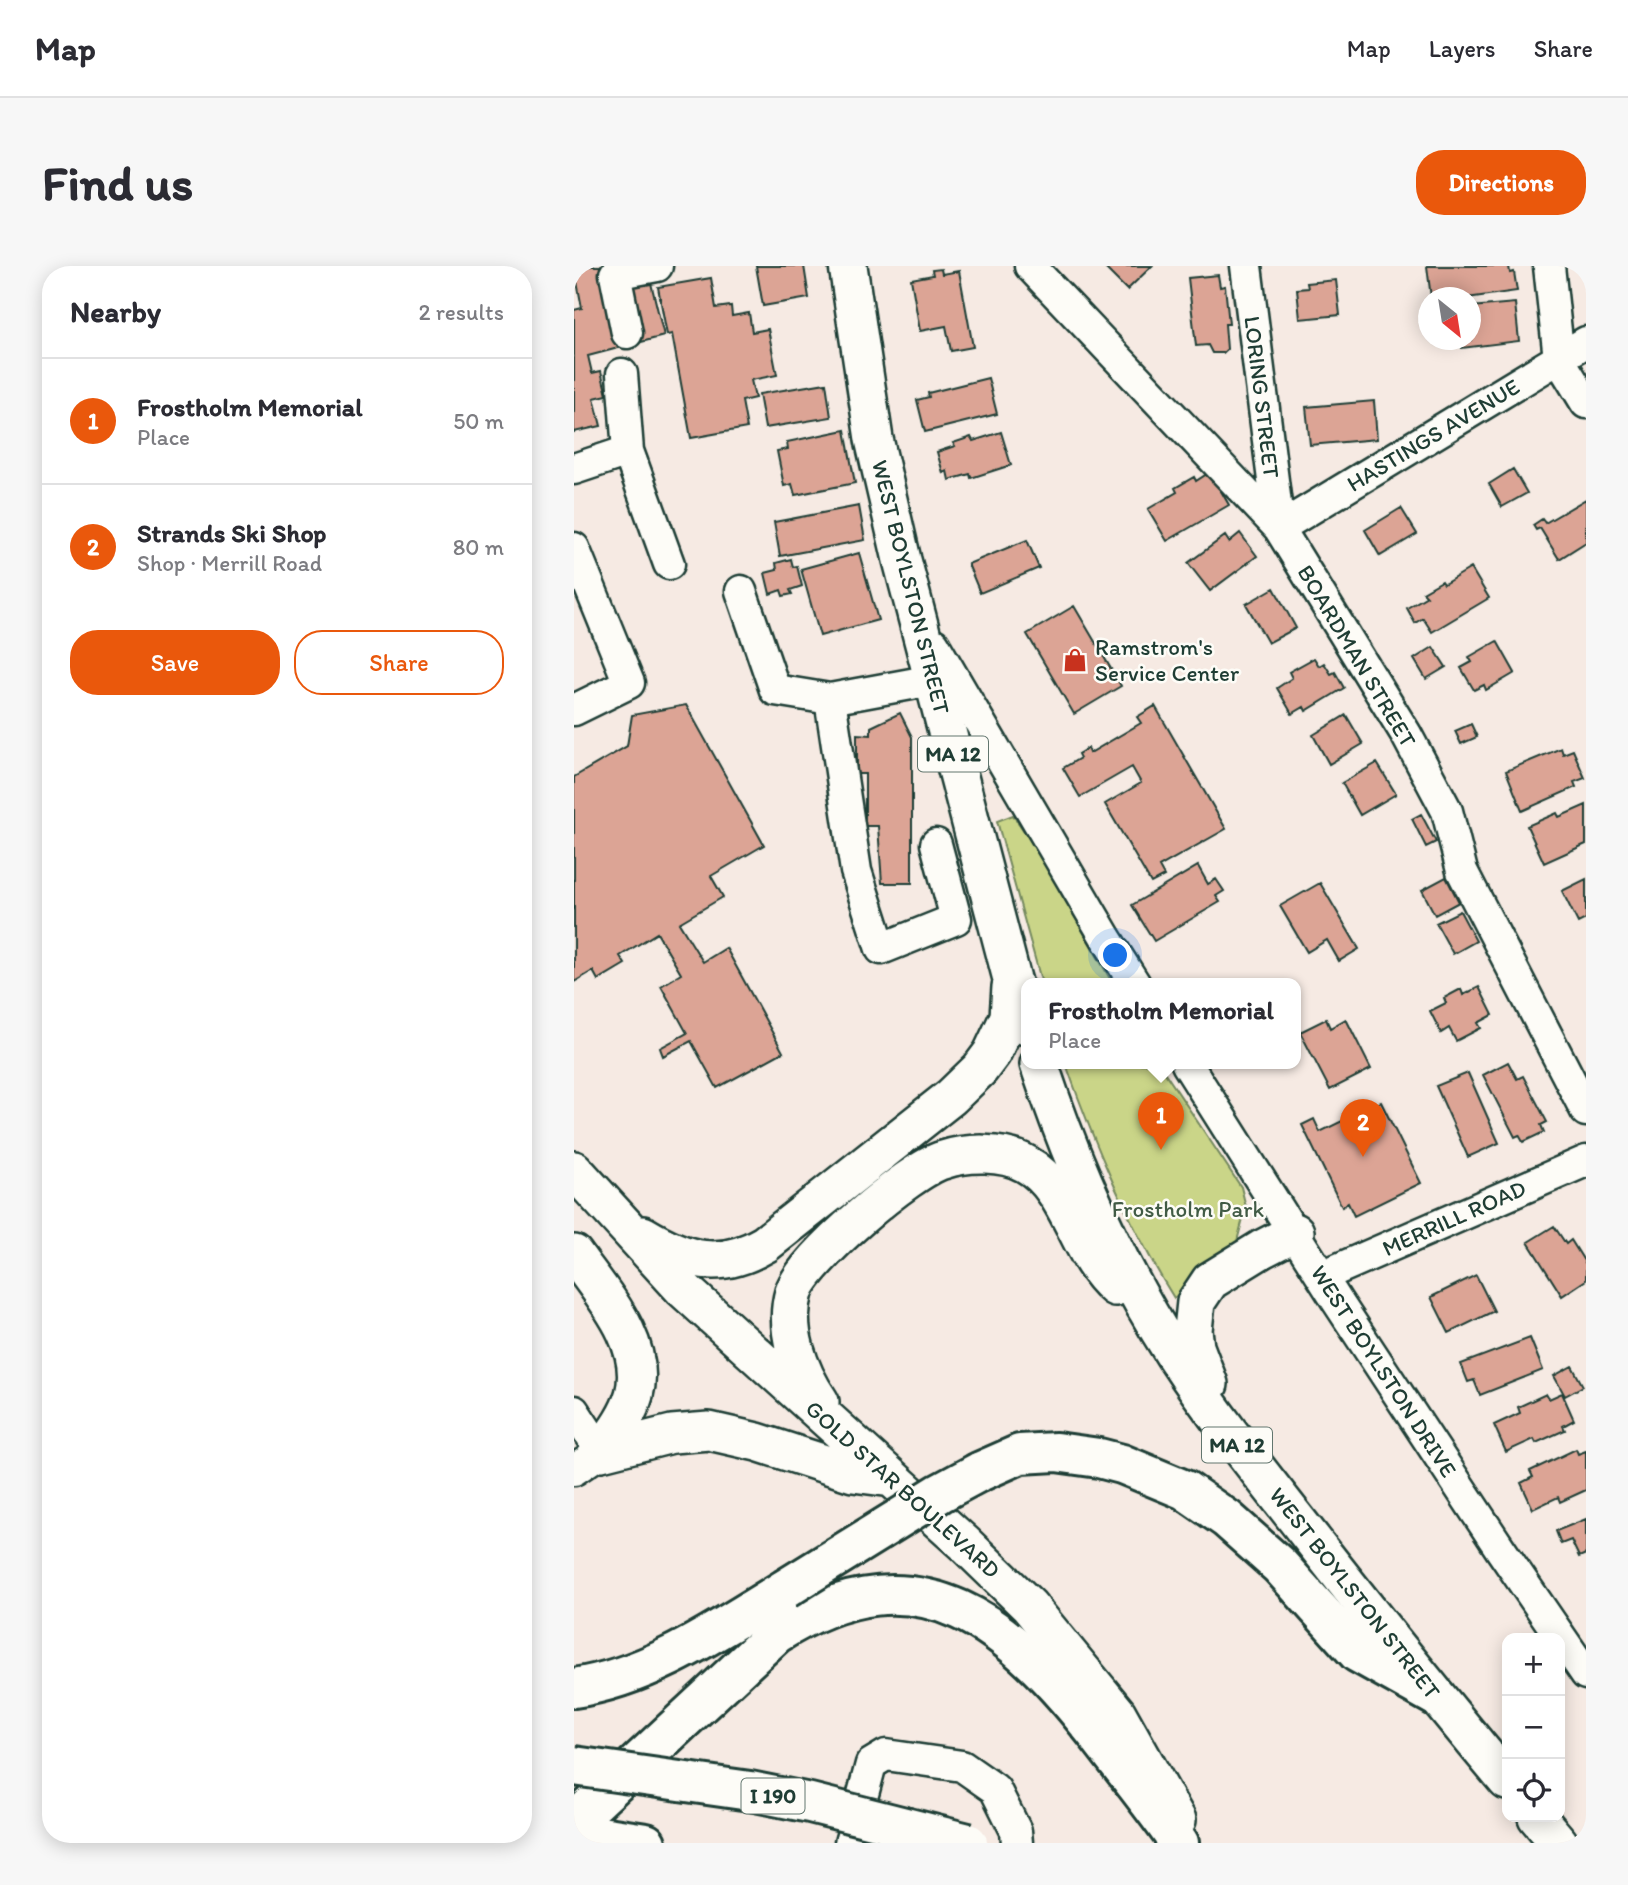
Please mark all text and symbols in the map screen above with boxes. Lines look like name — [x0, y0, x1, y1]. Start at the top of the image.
text: Map — [35, 29, 96, 68]
text: Map — [1347, 34, 1391, 63]
text: Layers — [1429, 34, 1496, 63]
text: Share — [1534, 34, 1593, 63]
button: Directions — [1416, 150, 1586, 215]
text: Find us — [42, 153, 193, 212]
north arrow — [1418, 287, 1481, 350]
text: Nearby — [70, 293, 161, 330]
text: 2 results — [418, 298, 504, 326]
street label: LORING STREET — [1238, 314, 1286, 480]
street label: HASTINGS AVENUE — [1342, 372, 1525, 498]
text: Frostholm Memorial — [137, 391, 363, 423]
text: 1 — [88, 407, 98, 435]
text: 50 m — [453, 407, 504, 435]
text: Place — [137, 423, 190, 451]
street label: WEST BOYLSTON STREET — [866, 457, 956, 717]
text: Strands Ski Shop — [137, 517, 326, 549]
text: 2 — [87, 533, 99, 561]
text: 80 m — [453, 533, 504, 561]
text: Shop · Merrill Road — [137, 549, 322, 577]
street label: BOARDMAN STREET — [1291, 560, 1423, 752]
button: Save — [70, 630, 280, 695]
button: Share — [294, 630, 504, 695]
place label: Ramstrom's Service Center — [1095, 633, 1239, 687]
shop icon: Ramstrom's Service Center — [1061, 646, 1089, 674]
road number: MA 12 — [918, 736, 988, 771]
your location — [1098, 938, 1132, 972]
popup — [1021, 978, 1301, 1069]
text: Frostholm Memorial — [1048, 994, 1274, 1026]
text: Place — [1048, 1026, 1101, 1054]
pin: 1 — [1138, 1092, 1184, 1150]
pin: 2 — [1340, 1099, 1386, 1157]
street label: MERRILL ROAD — [1378, 1174, 1530, 1262]
park label: Frostholm Park — [1112, 1195, 1264, 1223]
street label: WEST BOYLSTON DRIVE — [1305, 1260, 1463, 1482]
street label: GOLD STAR BOULEVARD — [800, 1394, 1006, 1584]
road number: MA 12 — [1202, 1428, 1272, 1462]
street label: WEST BOYLSTON STREET — [1264, 1481, 1446, 1705]
map controls — [1502, 1633, 1565, 1822]
button: + — [1502, 1633, 1565, 1696]
button: − — [1502, 1696, 1565, 1759]
button: locate — [1502, 1759, 1565, 1822]
road number: I 190 — [742, 1778, 804, 1814]

